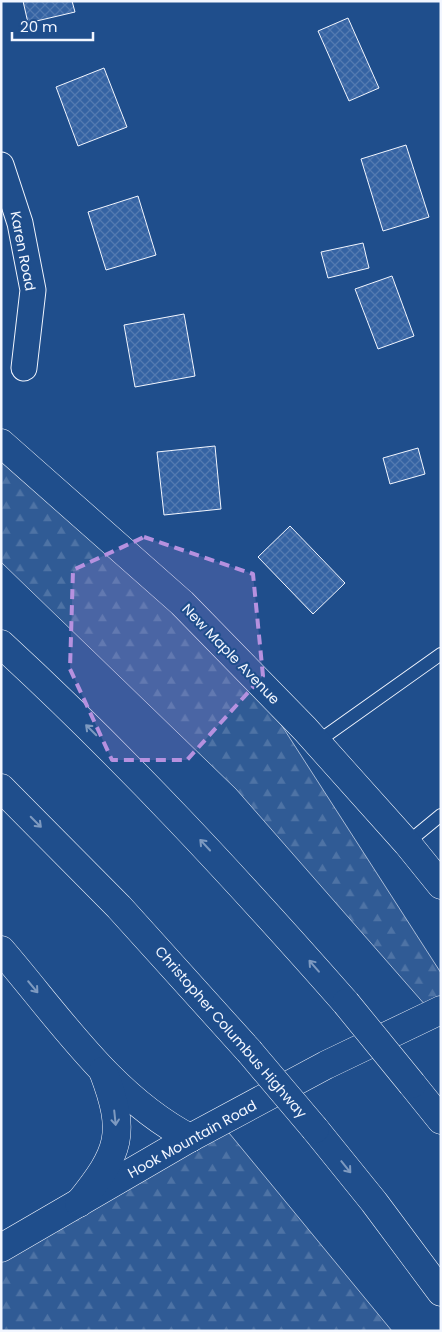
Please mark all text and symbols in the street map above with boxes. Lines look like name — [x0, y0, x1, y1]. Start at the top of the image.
scale bar — [12, 10, 94, 42]
text: 20 m — [20, 16, 58, 37]
street label: Karen Road — [5, 209, 41, 293]
street label: New Maple Avenue — [178, 599, 285, 709]
one-way arrow — [85, 723, 97, 736]
one-way arrow — [30, 816, 42, 829]
one-way arrow — [199, 839, 211, 852]
street label: Christopher Columbus Highway — [151, 942, 312, 1123]
one-way arrow — [308, 960, 320, 973]
one-way arrow — [27, 980, 39, 993]
street label: Hook Mountain Road — [124, 1095, 260, 1183]
one-way arrow — [110, 1110, 120, 1126]
one-way arrow — [340, 1160, 351, 1173]

